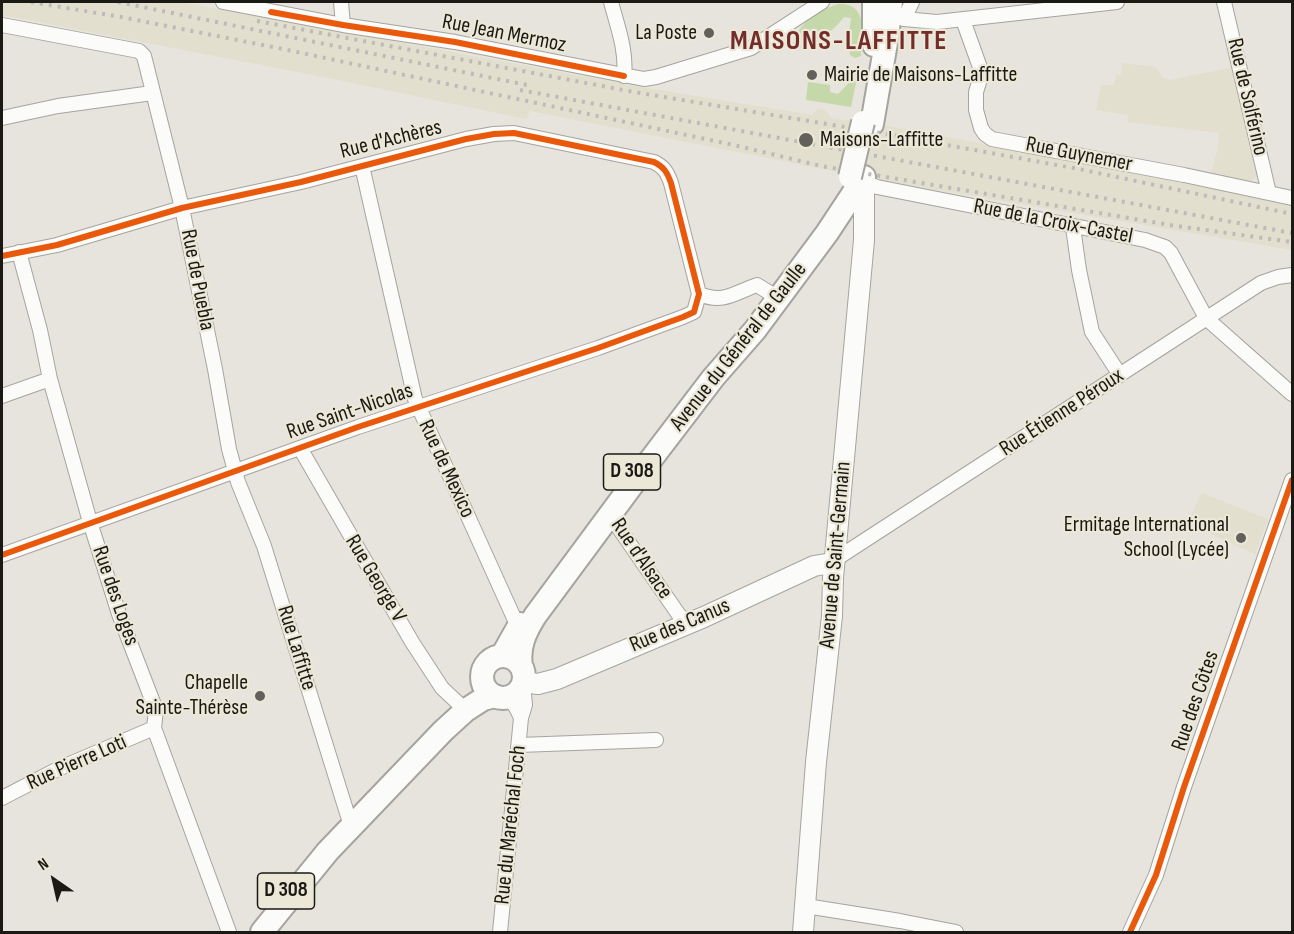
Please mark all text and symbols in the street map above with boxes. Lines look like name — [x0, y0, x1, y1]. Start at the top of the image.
street label: Rue Jean Mermoz — [440, 9, 568, 59]
place label: La Poste — [635, 20, 697, 46]
district label: MAISONS-LAFFITTE — [730, 25, 948, 59]
marker: La Poste — [702, 26, 716, 40]
street label: Rue de Solférino — [1221, 36, 1273, 158]
place label: Mairie de Maisons-Laffitte — [824, 62, 1017, 88]
marker: Mairie de Maisons-Laffitte — [805, 68, 819, 82]
street label: Rue d'Achères — [337, 115, 445, 165]
place label: Maisons-Laffitte — [820, 127, 943, 153]
marker: Maisons-Laffitte — [797, 131, 815, 149]
street label: Rue Guynemer — [1023, 132, 1135, 178]
street label: Rue de la Croix-Castel — [971, 194, 1135, 250]
street label: Rue de Puebla — [174, 227, 220, 333]
street label: Avenue du Général de Gaulle — [665, 258, 813, 436]
street label: Rue Étienne Péroux — [995, 363, 1129, 463]
street label: Rue Saint-Nicolas — [283, 378, 417, 446]
street label: Rue de Mexico — [412, 416, 480, 522]
road number: D 308 — [604, 454, 660, 490]
street label: Avenue de Saint-Germain — [815, 460, 857, 650]
place label: Ermitage International School (Lycée) — [1064, 512, 1229, 564]
street label: Rue d'Alsace — [604, 513, 678, 605]
street label: Rue George V — [339, 530, 411, 628]
marker: Ermitage International School (Lycée) — [1234, 531, 1248, 545]
street label: Rue des Loges — [86, 543, 144, 649]
street label: Rue des Canus — [626, 593, 734, 659]
street label: Rue Laffitte — [271, 603, 321, 693]
street label: Rue des Côtes — [1167, 648, 1225, 754]
place label: Chapelle Sainte-Thérèse — [135, 670, 248, 722]
marker: Chapelle Sainte-Thérèse — [253, 689, 267, 703]
street label: Rue Pierre Loti — [23, 729, 131, 797]
street label: Rue du Maréchal Foch — [490, 744, 532, 906]
north arrow — [24, 850, 84, 910]
text: N — [35, 854, 53, 875]
road number: D 308 — [258, 873, 314, 909]

